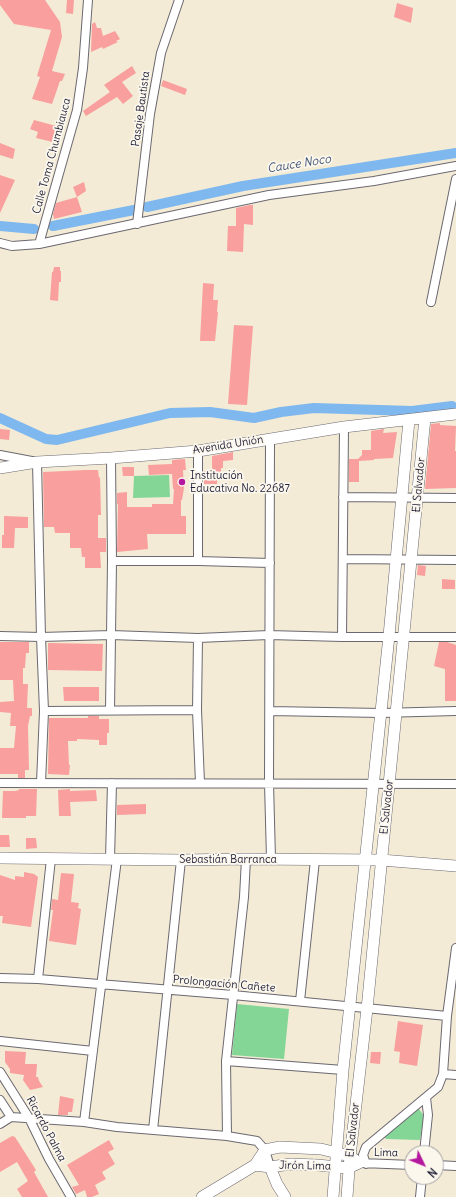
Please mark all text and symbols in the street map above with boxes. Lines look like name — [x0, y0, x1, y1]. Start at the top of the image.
street label: Pasaje Bautista — [129, 70, 153, 148]
street label: Calle Toma Chumbiauca — [30, 97, 74, 215]
water label: Cauce Noco — [266, 152, 332, 176]
street label: Avenida Unión — [192, 433, 264, 457]
street label: El Salvador — [410, 457, 428, 513]
place label: Institución Educativa No. 22687 — [190, 469, 290, 495]
marker: Institución Educativa No. 22687 — [177, 477, 187, 487]
street label: El Salvador — [378, 779, 396, 835]
street label: Sebastián Barranca — [179, 853, 277, 867]
street label: Prolongación Cañete — [172, 973, 276, 995]
street label: Ricardo Palma — [23, 1094, 69, 1164]
street label: El Salvador — [344, 1102, 362, 1158]
north arrow — [404, 1145, 444, 1185]
street label: Lima — [374, 1146, 398, 1160]
street label: Jirón Lima — [279, 1159, 331, 1173]
text: N — [424, 1165, 440, 1180]

